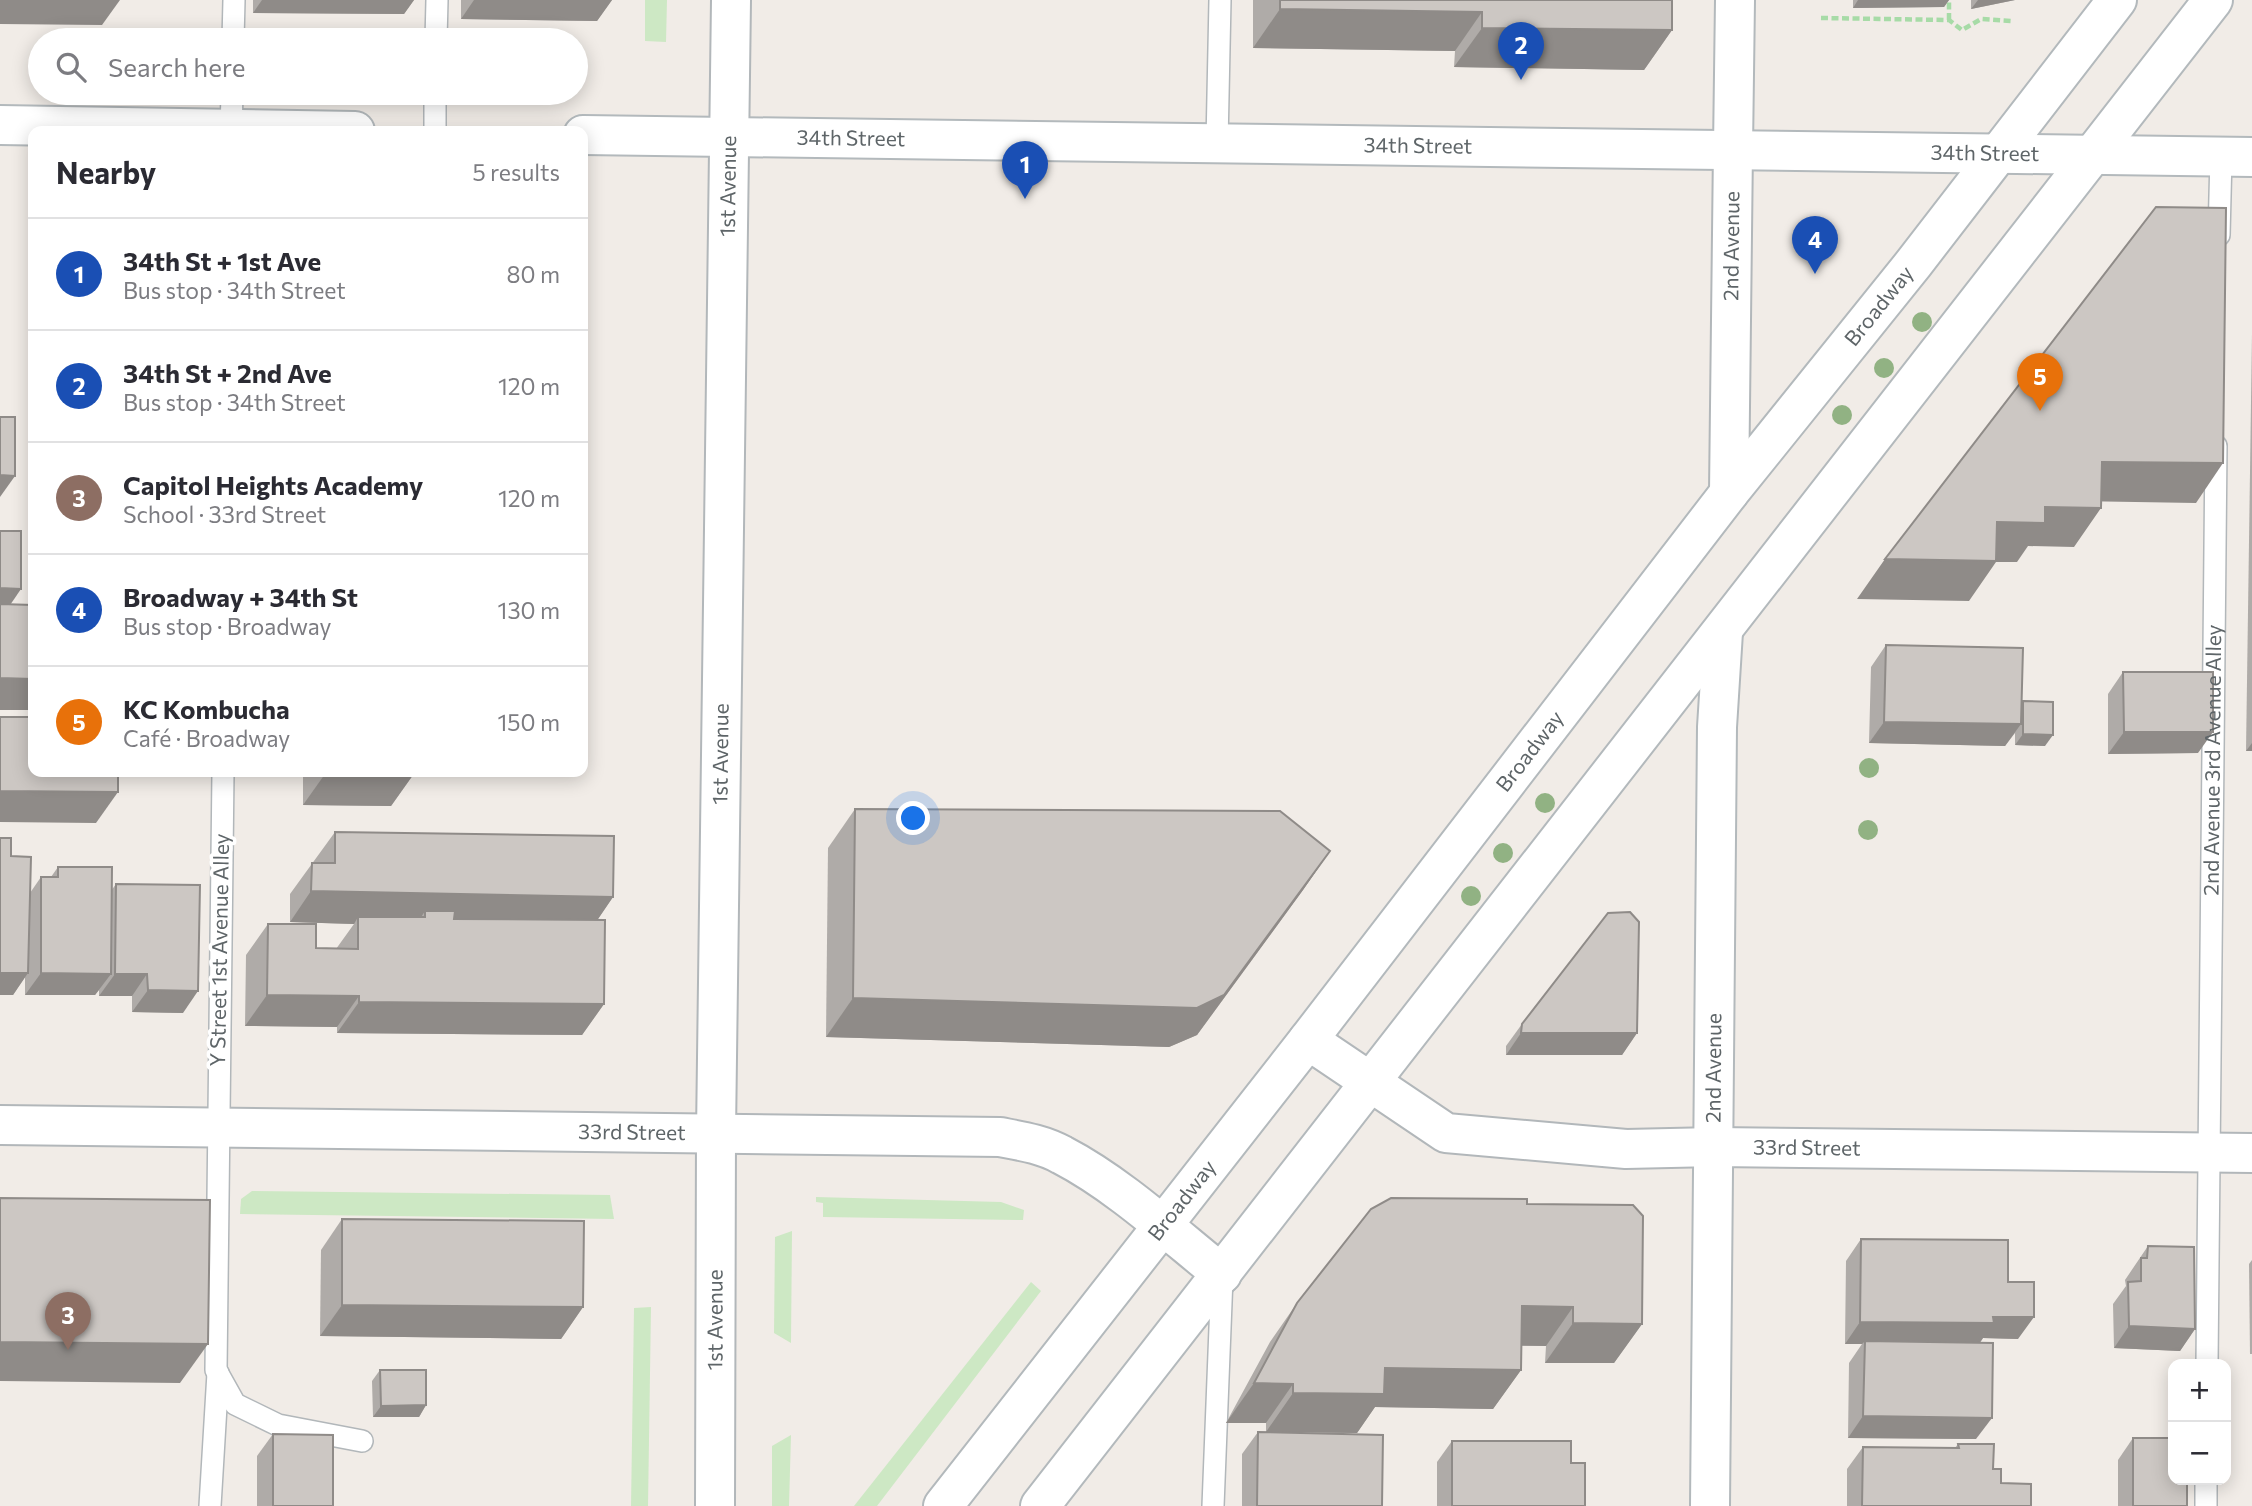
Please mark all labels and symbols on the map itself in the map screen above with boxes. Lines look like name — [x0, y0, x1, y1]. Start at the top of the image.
pin: 2 — [1498, 22, 1544, 80]
street label: 34th Street — [796, 124, 906, 150]
street label: 34th Street — [1363, 131, 1472, 158]
street label: 1st Avenue — [714, 135, 740, 237]
street label: 34th Street — [1930, 139, 2039, 165]
pin: 1 — [1002, 141, 1048, 199]
street label: 2nd Avenue — [1717, 191, 1744, 301]
pin: 4 — [1792, 216, 1838, 274]
street label: Broadway — [1838, 260, 1918, 350]
pin: 5 — [2017, 353, 2063, 411]
street label: 2nd Avenue 3rd Avenue Alley — [2198, 624, 2225, 896]
street label: 1st Avenue — [706, 703, 733, 805]
street label: Broadway — [1490, 705, 1568, 796]
your location — [896, 801, 930, 835]
street label: Y Street 1st Avenue Alley — [204, 833, 233, 1067]
street label: 2nd Avenue — [1699, 1013, 1725, 1123]
street label: 33rd Street — [578, 1118, 686, 1144]
street label: 33rd Street — [1753, 1133, 1861, 1160]
street label: Broadway — [1142, 1154, 1220, 1245]
street label: 1st Avenue — [701, 1269, 727, 1371]
pin: 3 — [45, 1292, 91, 1350]

